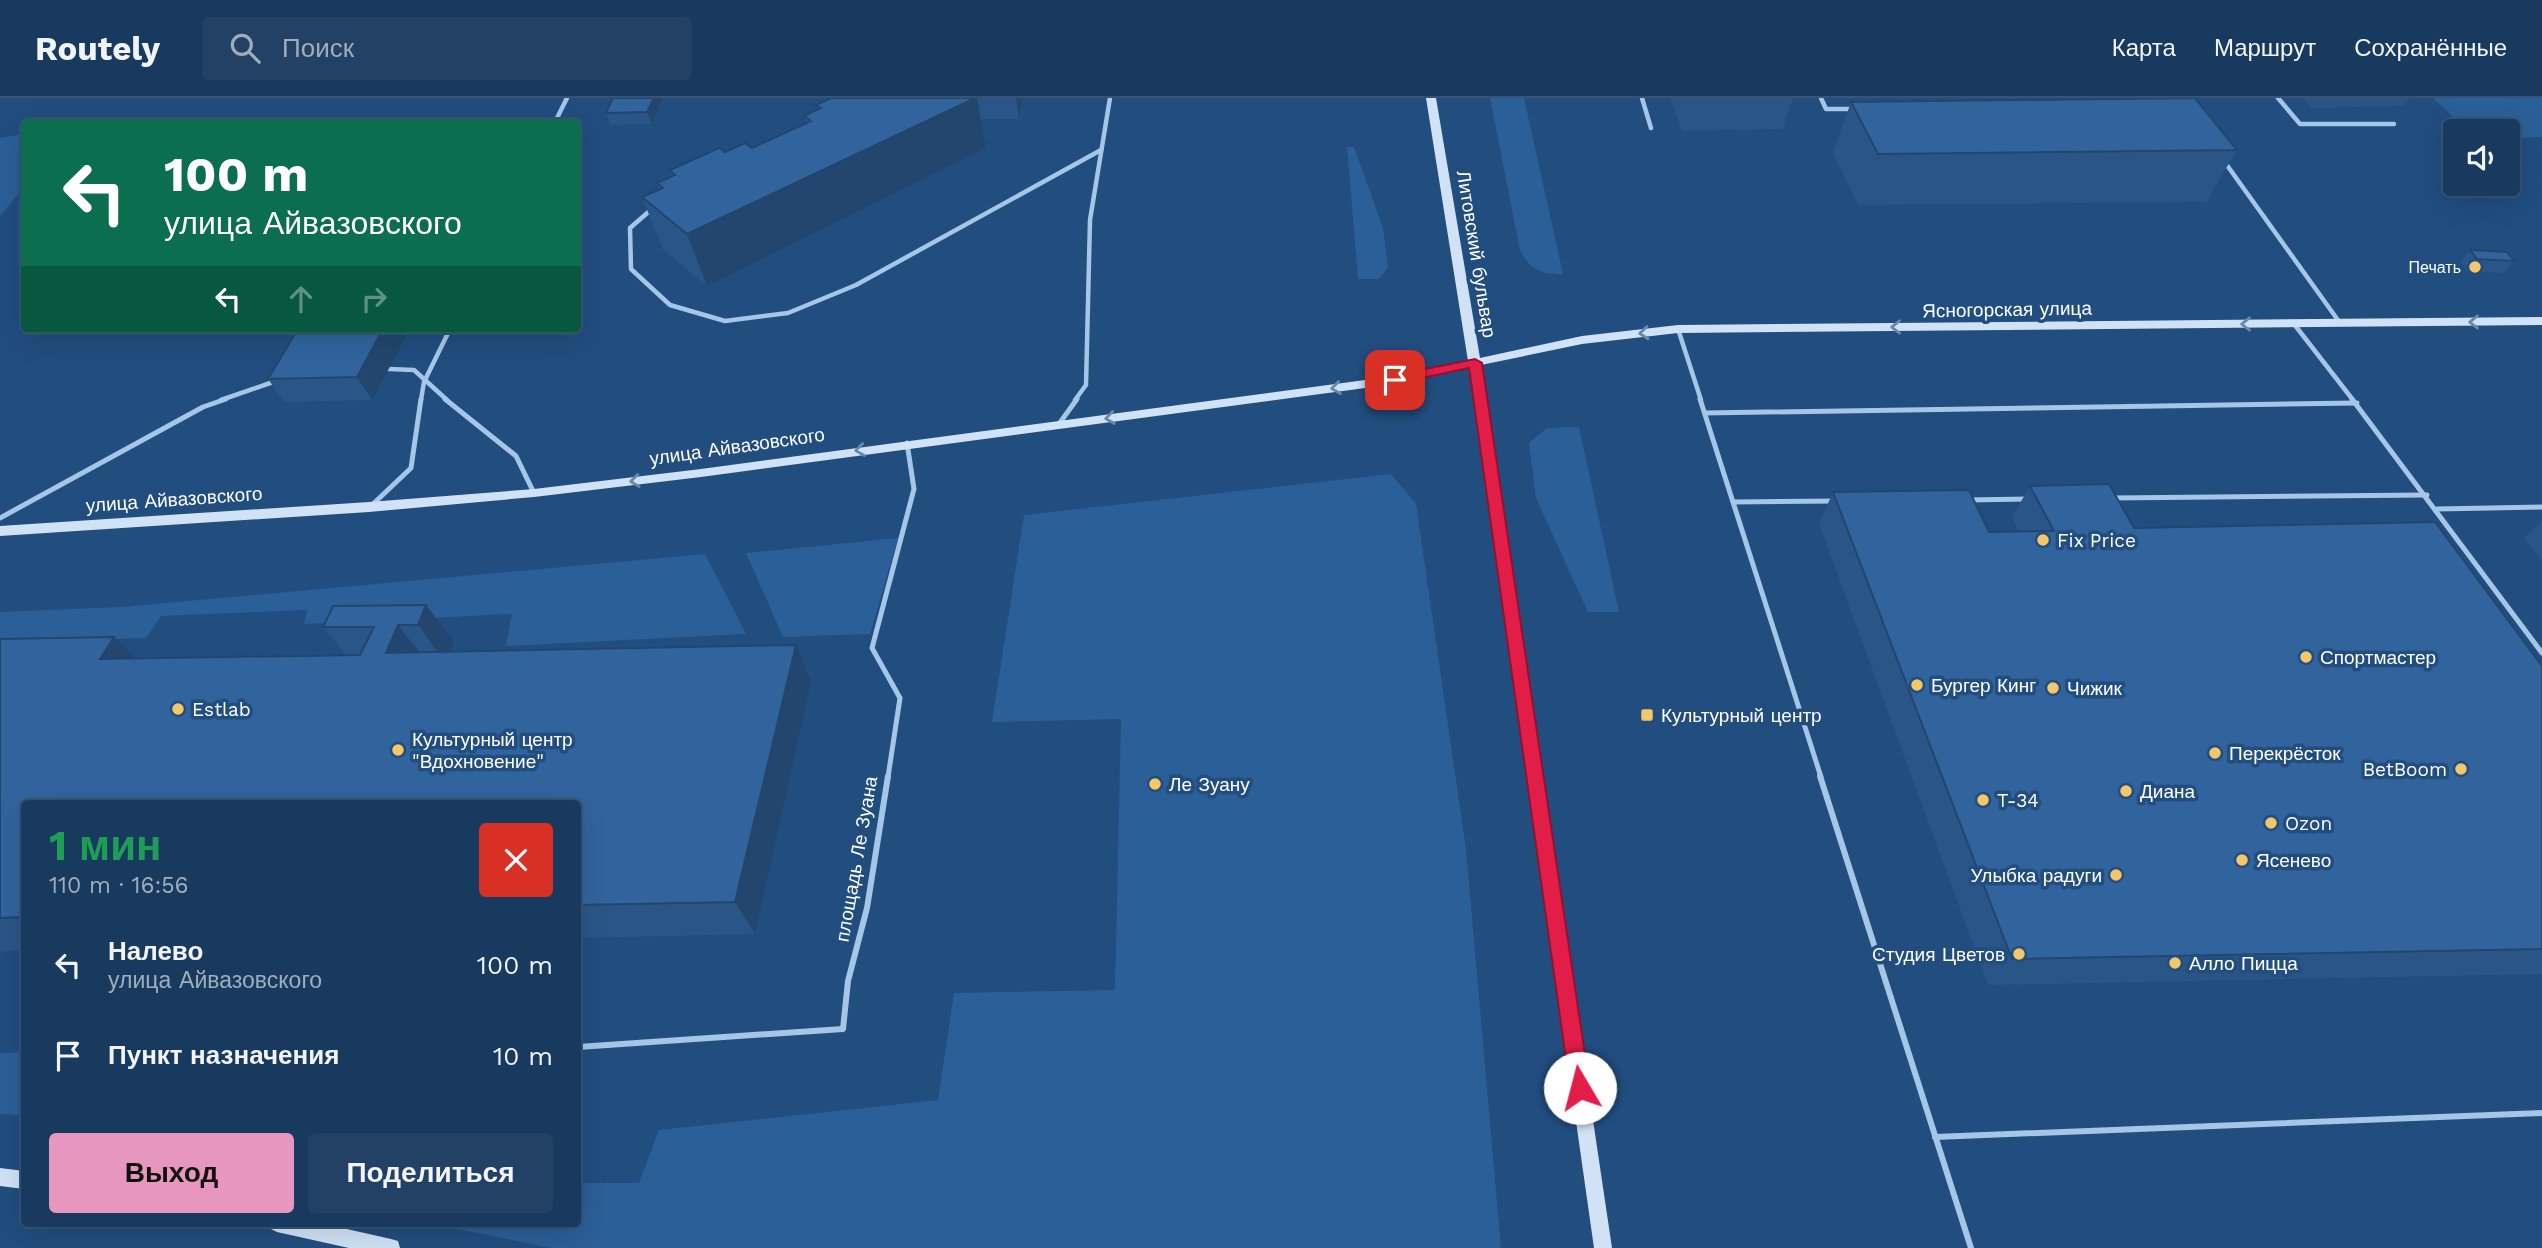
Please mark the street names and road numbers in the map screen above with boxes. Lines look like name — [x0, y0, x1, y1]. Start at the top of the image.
street label: Литовский бульвар — [1452, 169, 1501, 339]
street label: Ясногорская улица — [1922, 297, 2092, 322]
street label: улица Айвазовского — [648, 423, 826, 470]
street label: улица Айвазовского — [85, 482, 263, 517]
street label: площадь Ле Зуана — [831, 774, 882, 944]

